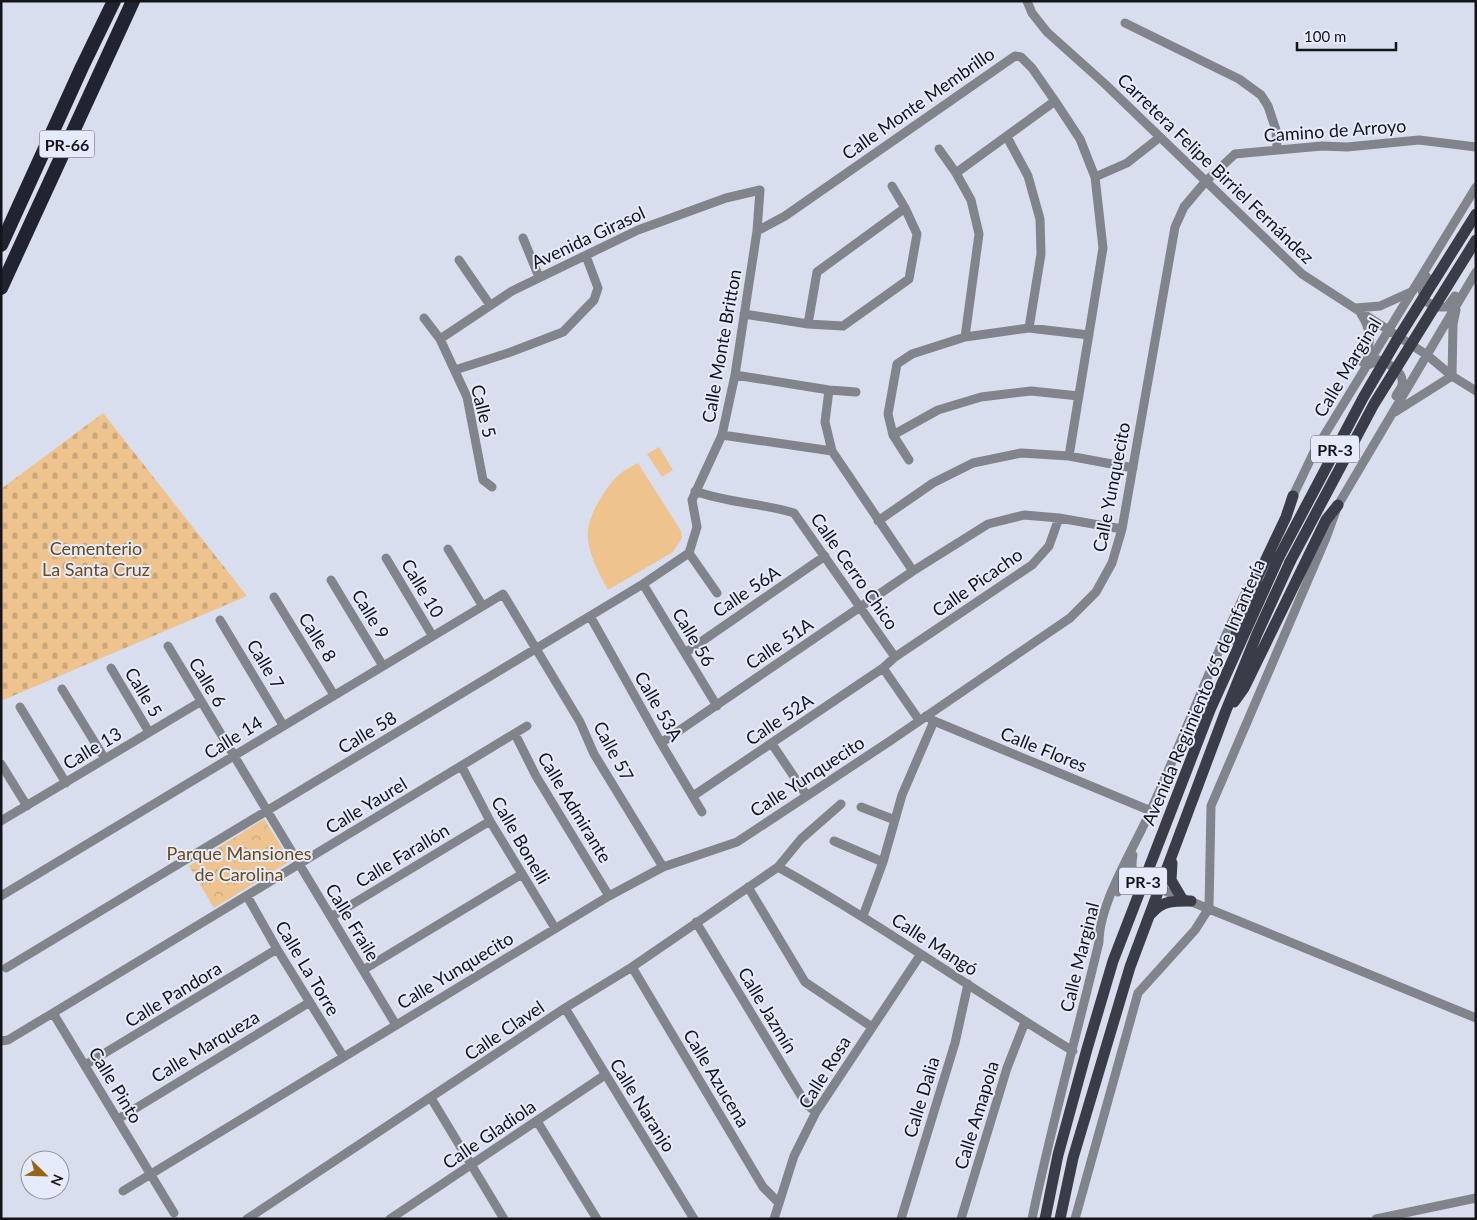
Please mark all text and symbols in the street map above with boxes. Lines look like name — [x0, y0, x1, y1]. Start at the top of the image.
scale bar — [1297, 20, 1396, 52]
text: 100 m — [1304, 27, 1346, 45]
street label: Calle Monte Membrillo — [838, 42, 998, 164]
street label: Carretera Felipe Birriel Fernández — [1113, 68, 1319, 268]
street label: Camino de Arroyo — [1263, 114, 1407, 146]
road number: PR-66 — [40, 130, 94, 158]
street label: Avenida Girasol — [528, 201, 648, 273]
street label: Calle Monte Britton — [697, 268, 745, 424]
street label: Calle Marginal — [1309, 313, 1385, 421]
street label: Calle 5 — [467, 382, 501, 440]
street label: Calle Yunquecito — [1088, 420, 1134, 554]
road number: PR-3 — [1311, 436, 1359, 462]
street label: Calle Cerro Chico — [807, 508, 903, 634]
park label: Cementerio La Santa Cruz — [42, 537, 150, 580]
street label: Calle Picacho — [928, 543, 1026, 621]
street label: Calle 10 — [397, 555, 449, 621]
street label: Avenida Regimiento 65 de Infantería — [1137, 556, 1269, 828]
street label: Calle 56A — [708, 560, 785, 622]
street label: Calle 9 — [348, 585, 394, 643]
street label: Calle 56 — [668, 604, 720, 670]
street label: Calle 8 — [294, 608, 342, 666]
street label: Calle 51A — [741, 612, 818, 674]
street label: Calle 7 — [243, 635, 289, 693]
street label: Calle 6 — [185, 653, 231, 711]
street label: Calle 5 — [121, 663, 167, 721]
street label: Calle 53A — [630, 667, 688, 745]
street label: Calle 52A — [741, 688, 818, 750]
street label: Calle 58 — [334, 706, 400, 758]
street label: Calle 14 — [200, 711, 266, 763]
street label: Calle 57 — [589, 717, 639, 785]
street label: Calle 13 — [59, 722, 125, 774]
street label: Calle Flores — [997, 722, 1091, 776]
street label: Calle Yunquecito — [746, 731, 868, 821]
street label: Calle Admirante — [533, 748, 617, 866]
street label: Calle Yaurel — [321, 772, 411, 838]
street label: Calle Bonelli — [487, 792, 555, 888]
street label: Calle Farallón — [351, 818, 453, 892]
park label: Parque Mansiones de Carolina — [167, 842, 312, 885]
road number: PR-3 — [1119, 868, 1167, 894]
street label: Calle Fraile — [321, 879, 385, 965]
street label: Calle Marginal — [1055, 900, 1103, 1014]
street label: Calle Mangó — [888, 908, 982, 980]
street label: Calle La Torre — [271, 917, 345, 1019]
street label: Calle Yunquecito — [393, 927, 517, 1013]
street label: Calle Pandora — [121, 957, 225, 1031]
street label: Calle Jazmín — [734, 963, 802, 1057]
street label: Calle Clavel — [460, 995, 548, 1065]
street label: Calle Marqueza — [147, 1005, 263, 1087]
street label: Calle Azucena — [679, 1025, 755, 1131]
street label: Calle Rosa — [793, 1032, 855, 1112]
street label: Calle Pinto — [85, 1043, 147, 1127]
street label: Calle Naranjo — [606, 1054, 680, 1156]
street label: Calle Dalia — [898, 1054, 944, 1140]
street label: Calle Amapola — [949, 1058, 1003, 1172]
street label: Calle Gladiola — [438, 1095, 540, 1173]
north arrow — [20, 1150, 70, 1200]
text: N — [47, 1172, 67, 1189]

